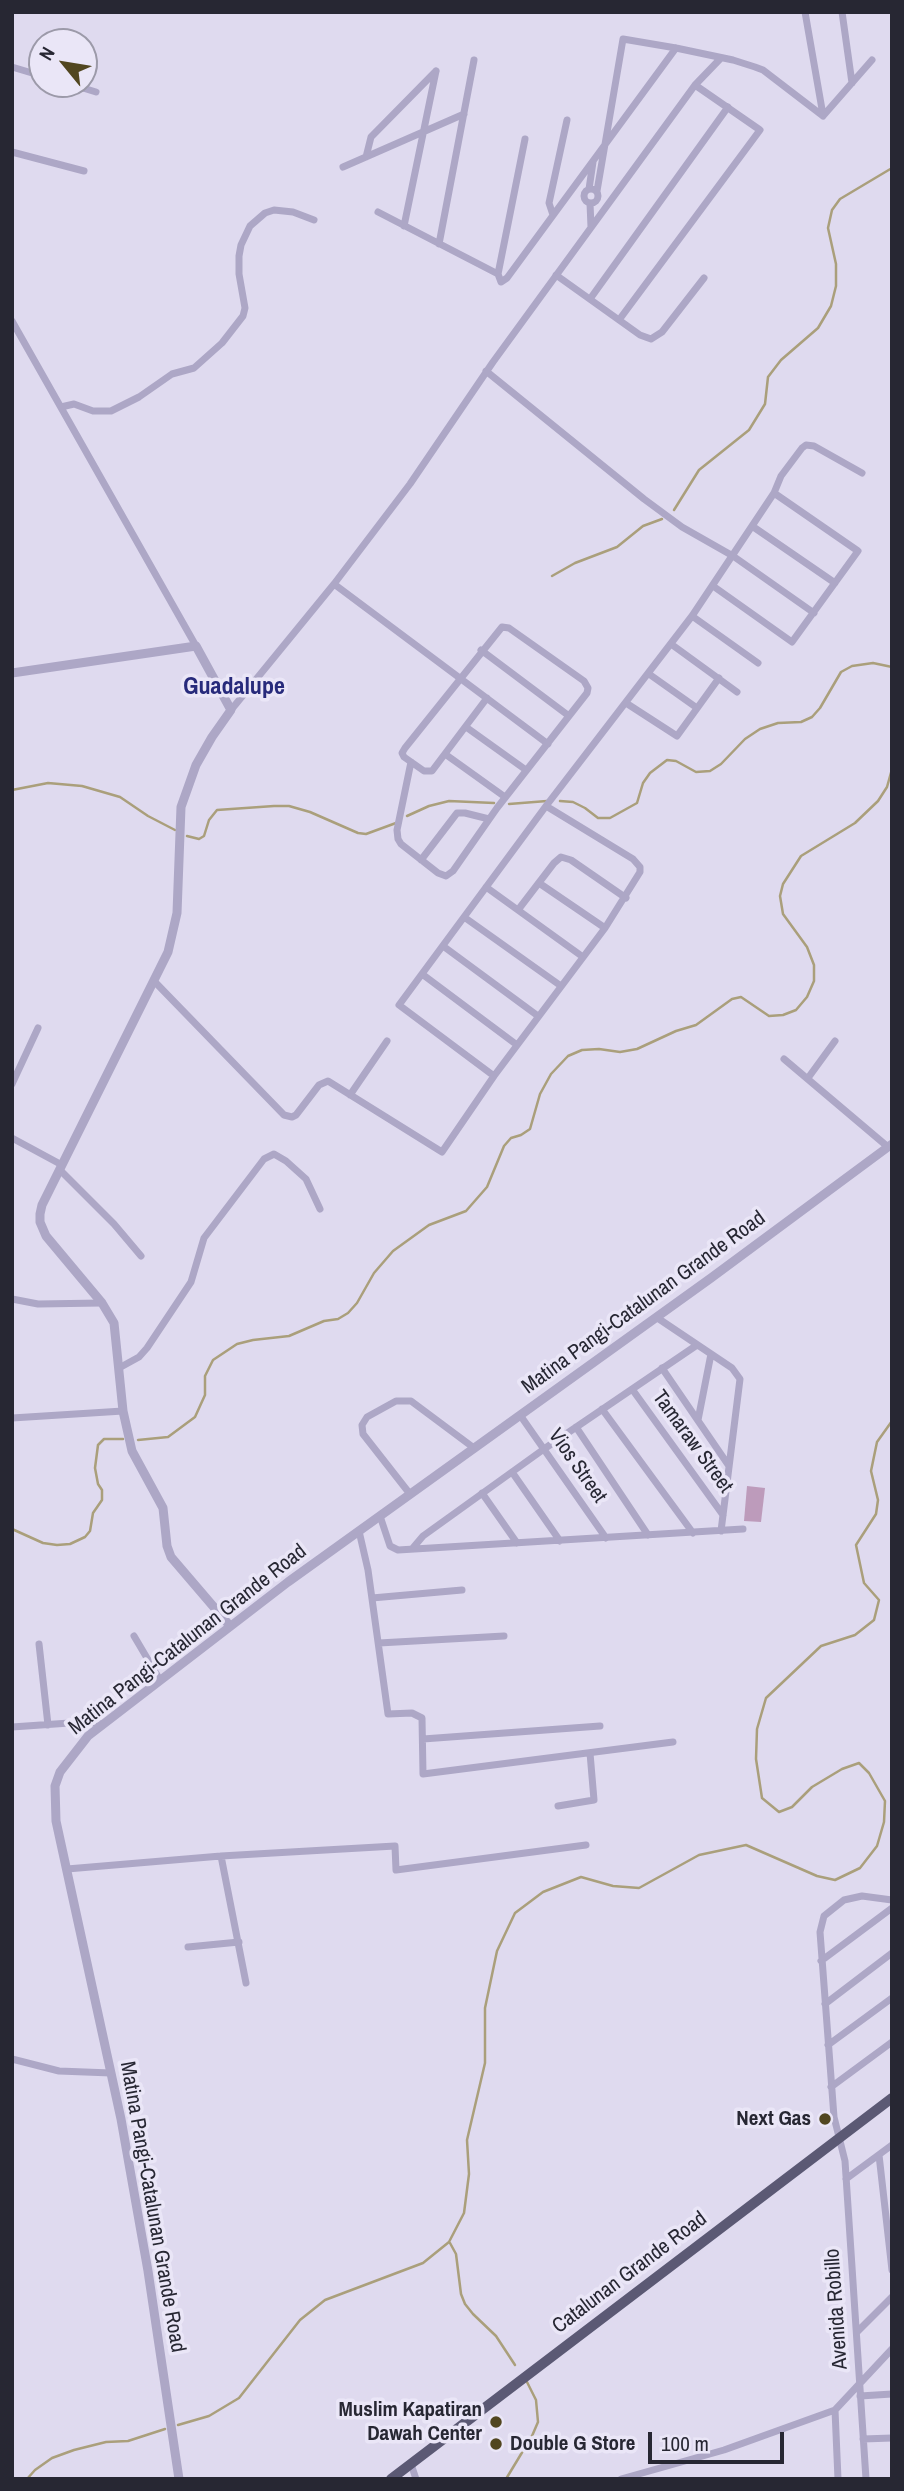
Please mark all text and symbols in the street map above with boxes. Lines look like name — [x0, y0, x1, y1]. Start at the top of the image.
north arrow — [28, 28, 98, 98]
text: N — [32, 42, 61, 65]
district label: Guadalupe — [183, 674, 285, 702]
street label: Matina Pangi-Catalunan Grande Road — [517, 1206, 771, 1400]
street label: Tamaraw Street — [646, 1386, 738, 1498]
street label: Vios Street — [542, 1424, 612, 1508]
street label: Matina Pangi-Catalunan Grande Road — [64, 1539, 312, 1741]
street label: Matina Pangi-Catalunan Grande Road — [114, 2060, 190, 2354]
place label: Next Gas — [736, 2106, 811, 2132]
marker: Next Gas — [817, 2111, 833, 2127]
street label: Catalunan Grande Road — [548, 2207, 712, 2339]
street label: Avenida Robillo — [820, 2248, 854, 2370]
place label: Muslim Kapatiran Dawah Center — [338, 2397, 482, 2447]
marker: Muslim Kapatiran Dawah Center — [488, 2414, 504, 2430]
scale bar — [652, 2418, 788, 2462]
text: 100 m — [661, 2429, 709, 2458]
place label: Double G Store — [510, 2431, 635, 2457]
marker: Double G Store — [488, 2436, 504, 2452]

